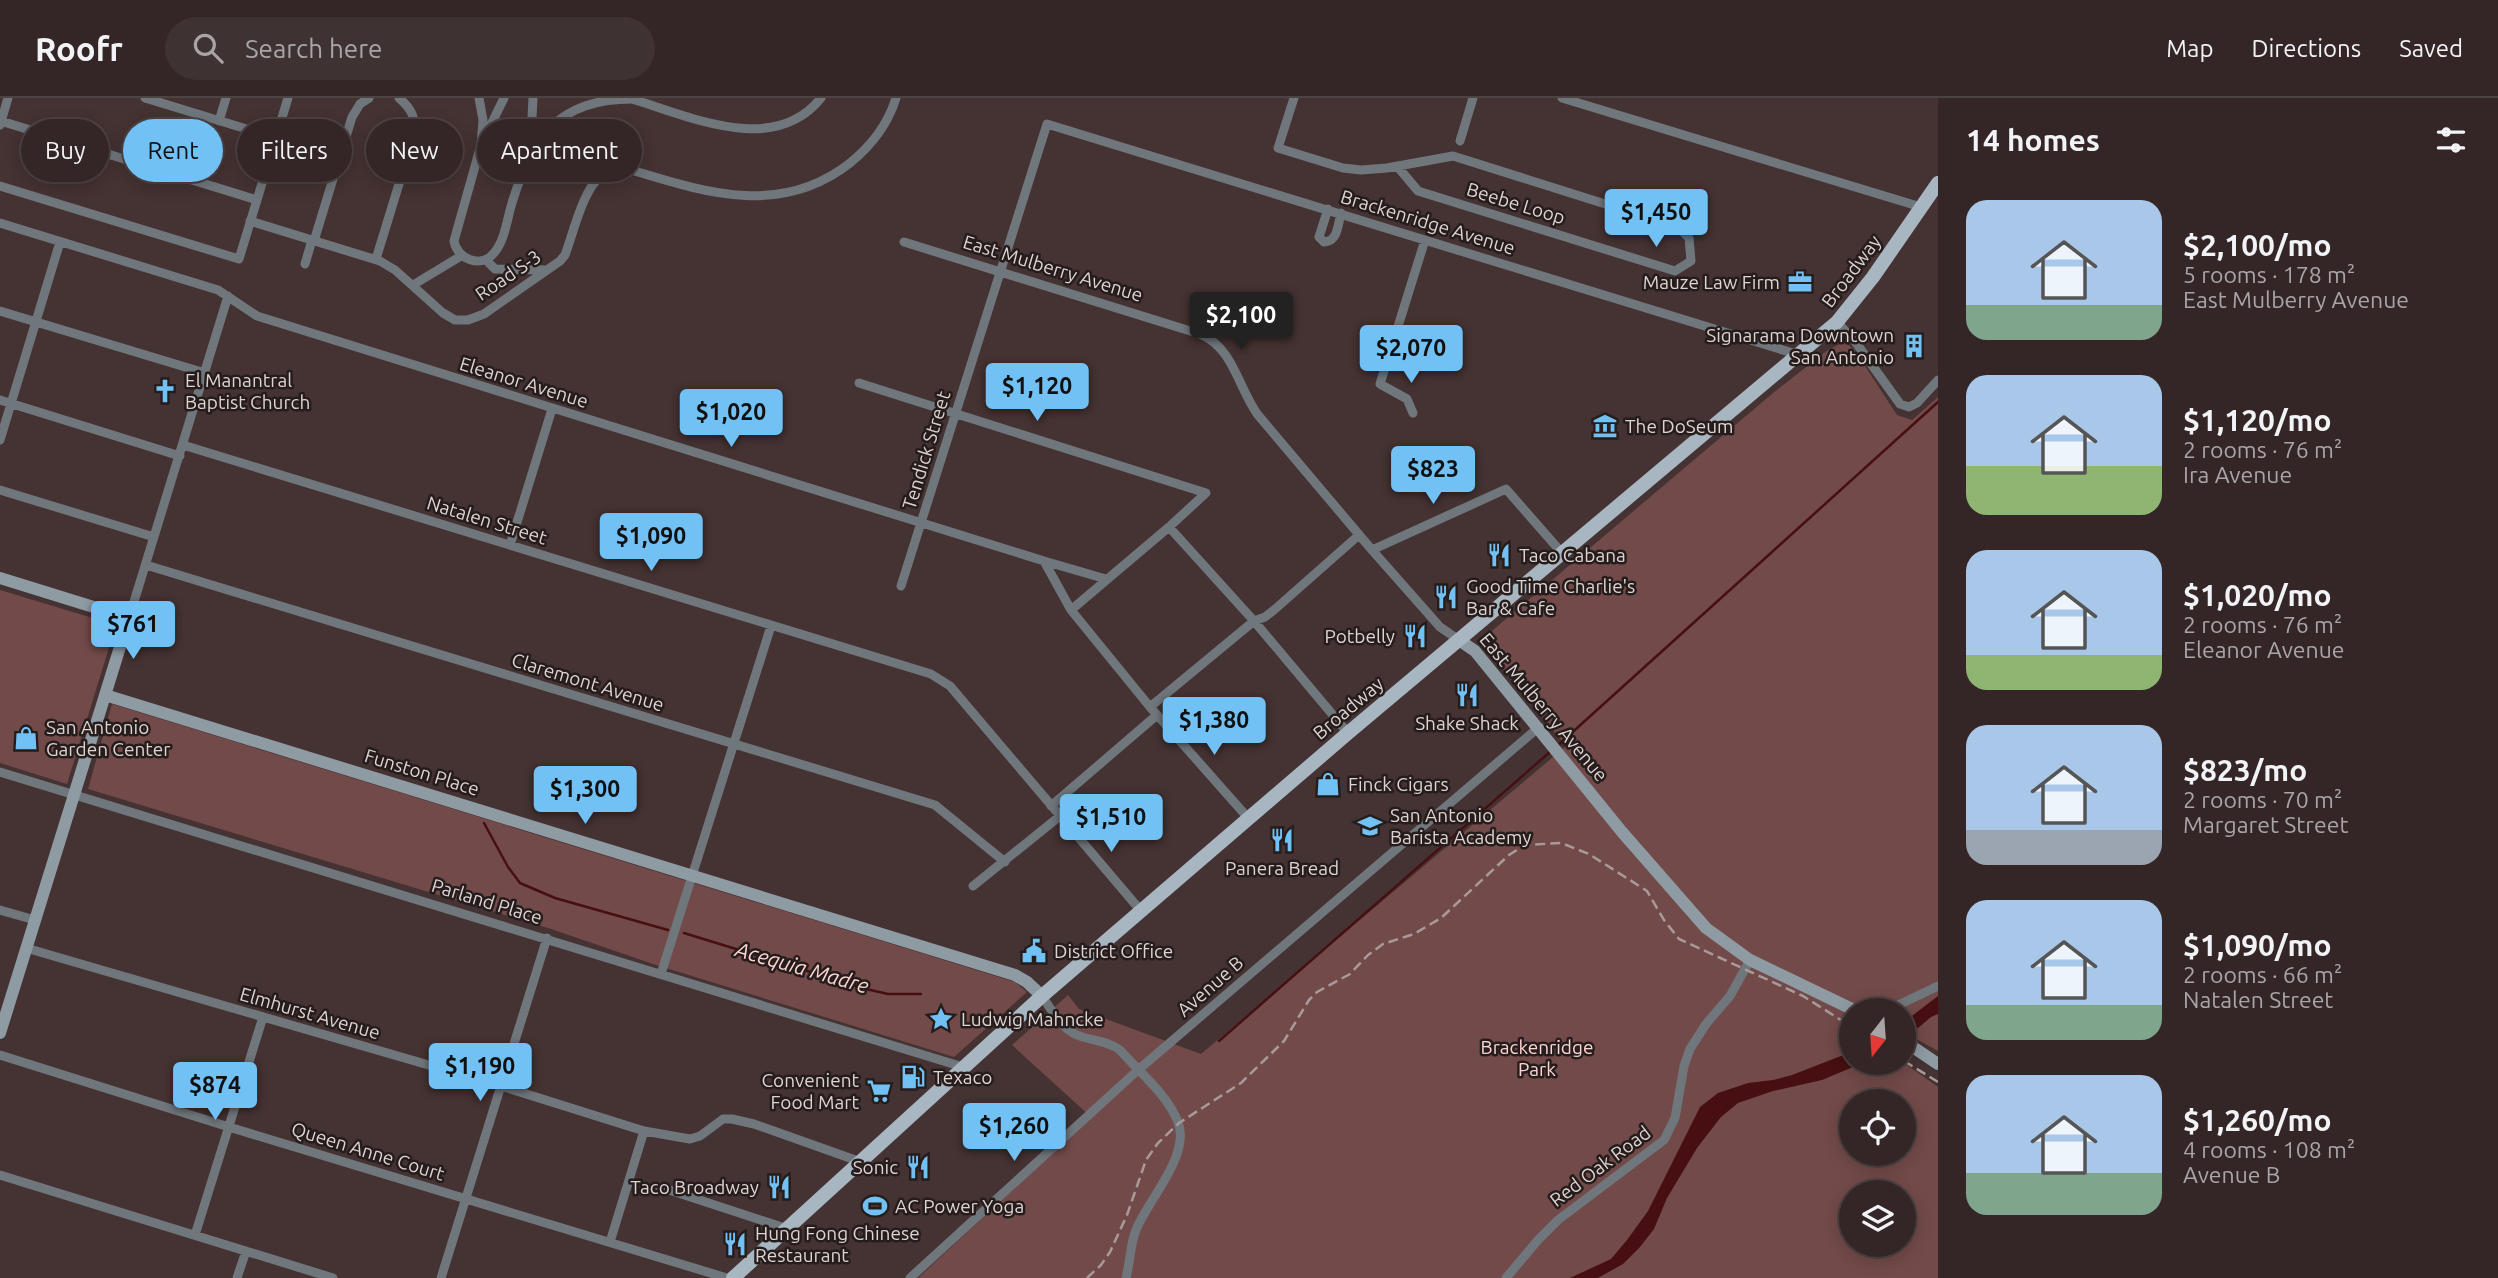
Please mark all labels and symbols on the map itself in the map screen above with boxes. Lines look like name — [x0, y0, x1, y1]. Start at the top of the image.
street label: Beebe Loop — [1464, 178, 1568, 228]
street label: Brackenridge Avenue — [1338, 185, 1518, 259]
pin: $1,450 — [1599, 190, 1713, 249]
street label: East Mulberry Avenue — [960, 230, 1146, 306]
street label: Broadway — [1817, 230, 1885, 312]
street label: Road S-3 — [471, 245, 545, 305]
office icon: Mauze Law Firm — [1786, 268, 1814, 296]
place label: Mauze Law Firm — [1643, 271, 1780, 293]
pin: $2,100 — [1184, 292, 1298, 352]
place label: Signarama Downtown San Antonio — [1706, 324, 1894, 368]
pin: $2,070 — [1354, 326, 1468, 385]
building icon: Signarama Downtown San Antonio — [1900, 332, 1928, 360]
street label: Eleanor Avenue — [457, 352, 591, 412]
pin: $1,120 — [980, 364, 1094, 423]
place label: El Manantral Baptist Church — [185, 369, 310, 413]
church icon: El Manantral Baptist Church — [151, 377, 179, 405]
street label: Tendick Street — [898, 388, 955, 512]
pin: $1,020 — [674, 390, 788, 449]
museum icon: The DoSeum — [1591, 412, 1619, 440]
place label: The DoSeum — [1625, 415, 1733, 437]
pin: $823 — [1392, 446, 1474, 506]
street label: Natalen Street — [424, 491, 550, 549]
pin: $1,090 — [594, 514, 708, 573]
restaurant icon: Taco Cabana — [1485, 541, 1513, 569]
place label: Taco Cabana — [1519, 544, 1626, 566]
place label: Good Time Charlie's Bar & Cafe — [1466, 575, 1635, 619]
restaurant icon: Good Time Charlie's Bar & Cafe — [1432, 583, 1460, 611]
pin: $761 — [92, 602, 174, 661]
restaurant icon: Potbelly — [1401, 622, 1429, 650]
place label: Potbelly — [1325, 625, 1395, 647]
street label: East Mulberry Avenue — [1476, 628, 1612, 786]
street label: Claremont Avenue — [509, 648, 667, 716]
street label: Broadway — [1308, 672, 1388, 744]
restaurant icon: Shake Shack — [1453, 681, 1481, 709]
pin: $1,380 — [1157, 698, 1271, 757]
place label: Shake Shack — [1415, 712, 1519, 734]
place label: San Antonio Garden Center — [46, 716, 170, 760]
shop icon: San Antonio Garden Center — [12, 724, 40, 752]
street label: Funston Place — [362, 744, 482, 800]
pin: $1,300 — [528, 766, 642, 826]
shop icon: Finck Cigars — [1314, 770, 1342, 798]
place label: Finck Cigars — [1348, 773, 1449, 795]
pin: $1,510 — [1054, 794, 1168, 854]
place label: San Antonio Barista Academy — [1390, 804, 1531, 848]
school or university icon: San Antonio Barista Academy — [1356, 812, 1384, 840]
restaurant icon: Panera Bread — [1268, 826, 1296, 854]
place label: Panera Bread — [1225, 857, 1339, 879]
street label: Parland Place — [429, 874, 545, 928]
water label: Acequia Madre — [732, 936, 872, 998]
public building icon: District Office — [1020, 937, 1048, 965]
place label: District Office — [1054, 940, 1173, 962]
street label: Avenue B — [1172, 951, 1248, 1021]
street label: Elmhurst Avenue — [237, 982, 383, 1044]
north arrow — [1839, 998, 1916, 1074]
place icon: Ludwig Mahncke — [927, 1005, 955, 1033]
place label: Ludwig Mahncke — [961, 1008, 1104, 1030]
park label: Brackenridge Park — [1481, 1036, 1593, 1080]
pin: $1,190 — [423, 1044, 537, 1103]
pin: $874 — [174, 1062, 256, 1122]
fuel station icon: Texaco — [899, 1063, 927, 1091]
place label: Texaco — [933, 1066, 992, 1088]
place label: Convenient Food Mart — [761, 1069, 860, 1113]
supermarket icon: Convenient Food Mart — [865, 1077, 893, 1105]
pin: $1,260 — [957, 1104, 1071, 1163]
street label: Queen Anne Court — [289, 1117, 448, 1185]
street label: Red Oak Road — [1545, 1121, 1655, 1211]
restaurant icon: Sonic — [904, 1153, 932, 1181]
place label: Sonic — [853, 1156, 898, 1178]
restaurant icon: Taco Broadway — [765, 1173, 793, 1201]
place label: Taco Broadway — [630, 1176, 759, 1198]
sports icon: AC Power Yoga — [861, 1192, 889, 1220]
place label: AC Power Yoga — [895, 1195, 1024, 1217]
place label: Hung Fong Chinese Restaurant — [755, 1222, 920, 1266]
restaurant icon: Hung Fong Chinese Restaurant — [721, 1230, 749, 1258]

